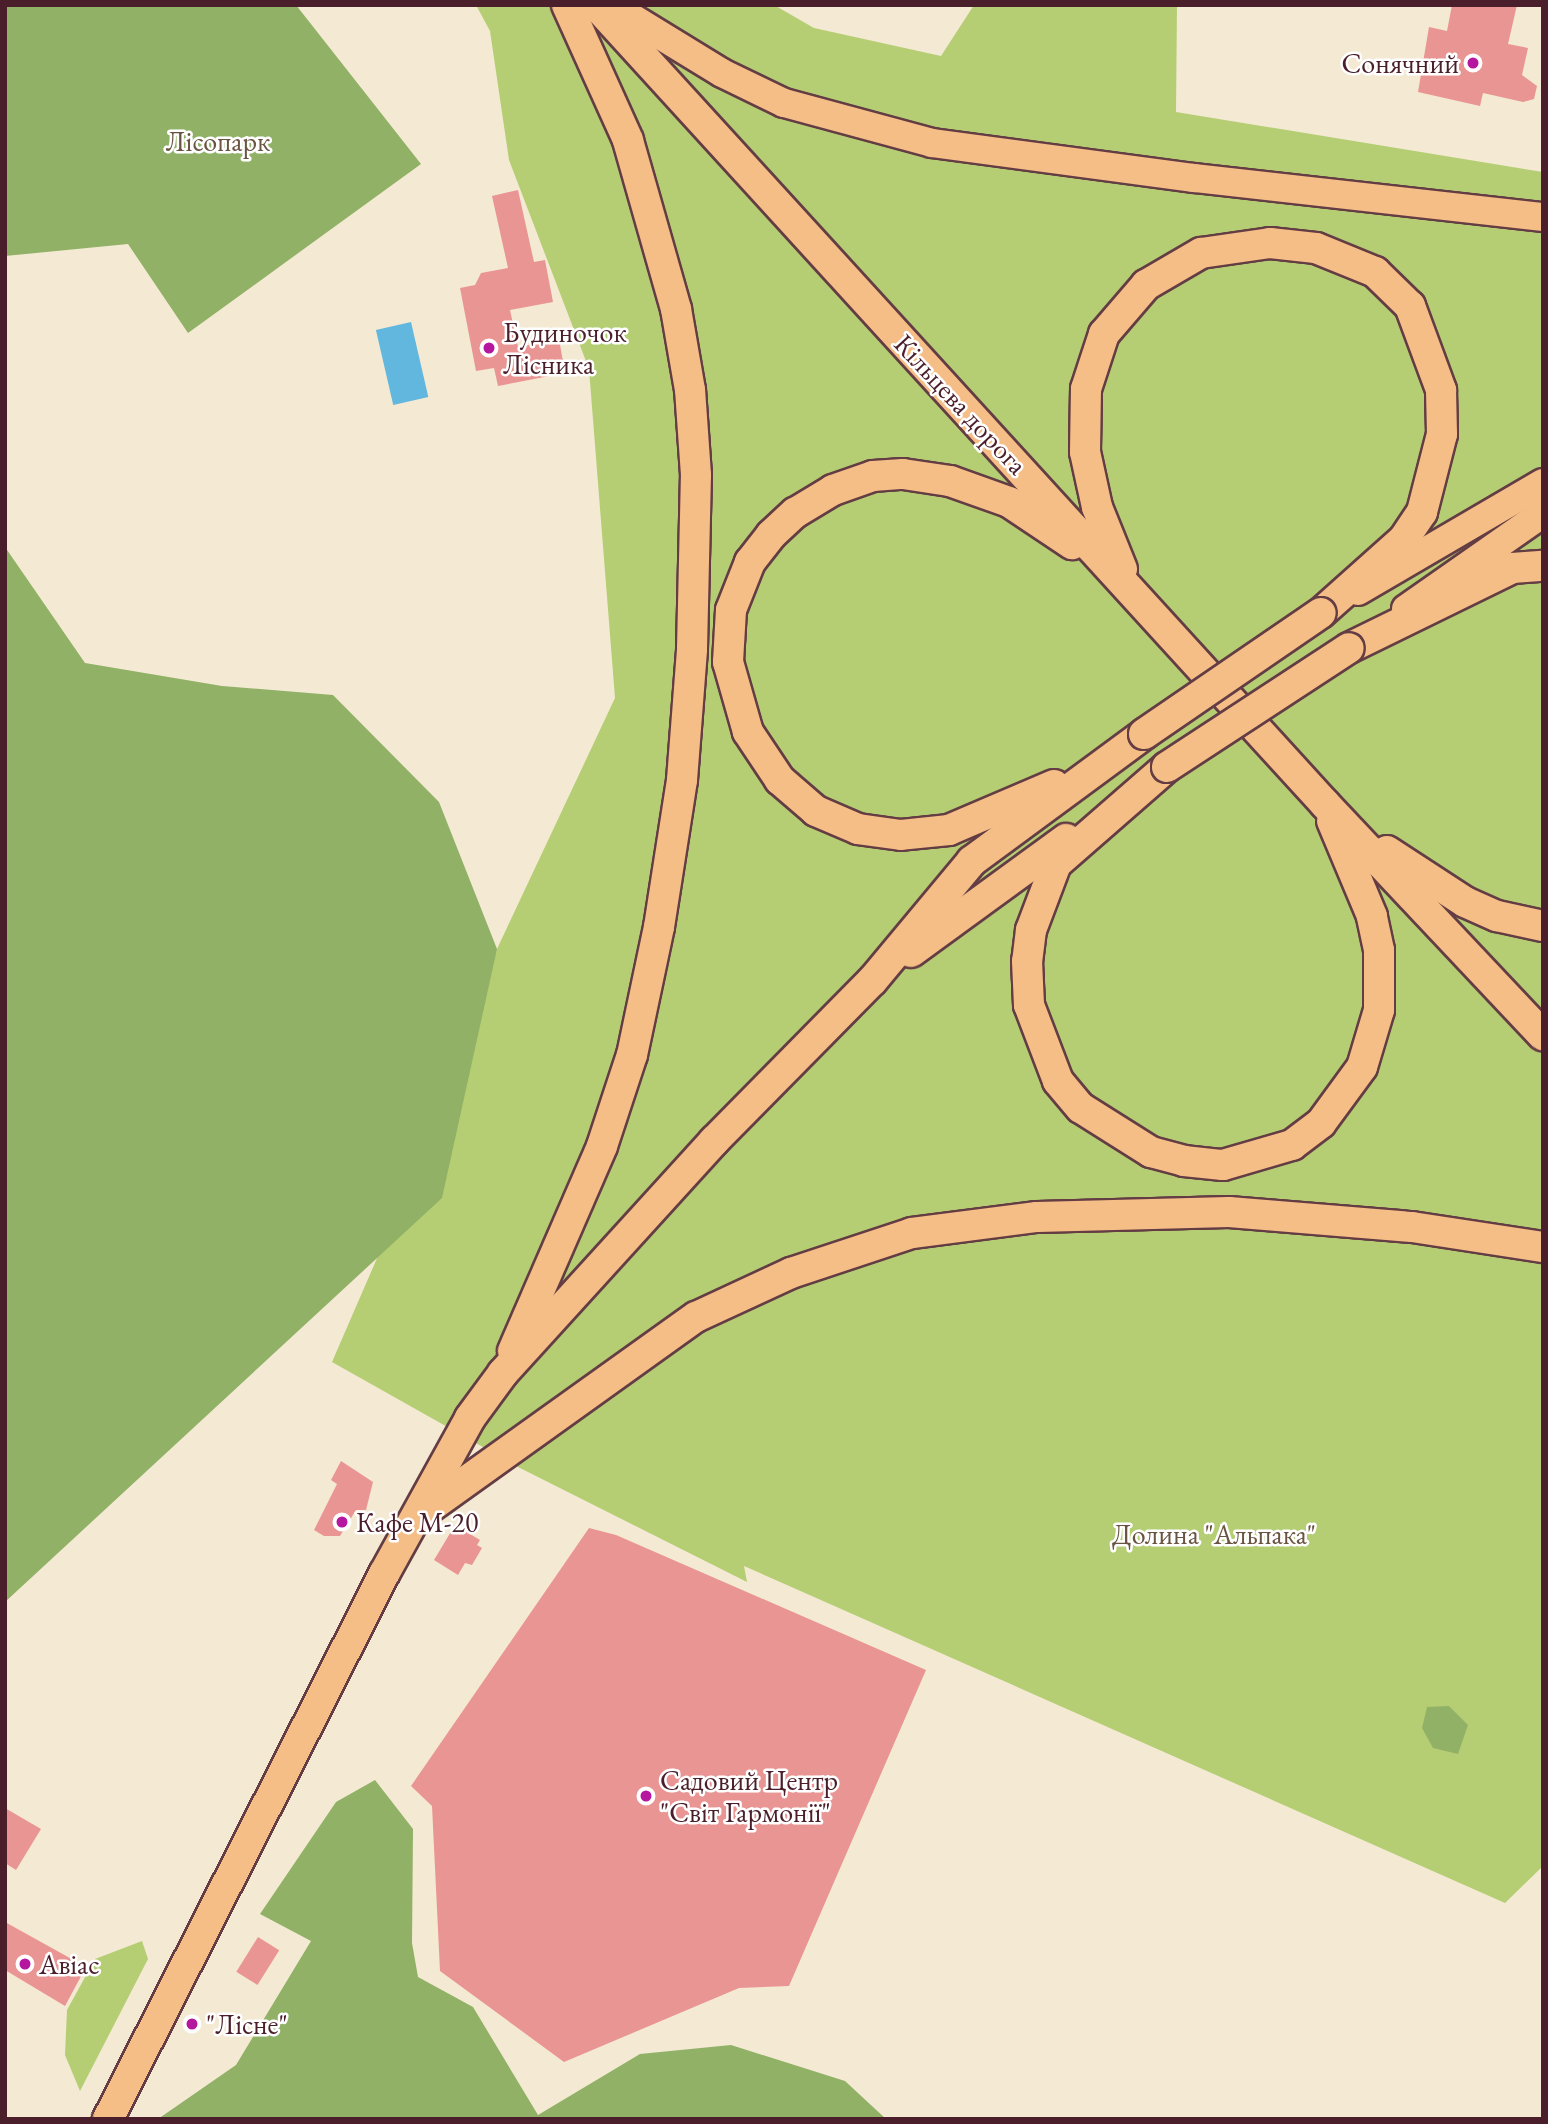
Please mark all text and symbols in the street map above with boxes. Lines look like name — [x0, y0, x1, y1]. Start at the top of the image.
place label: Сонячний — [1341, 46, 1459, 80]
marker: Сонячний — [1465, 55, 1481, 71]
park label: Лісопарк — [166, 124, 270, 158]
place label: Будиночок Лісника — [503, 315, 627, 381]
street label: Кільцева дорога — [887, 327, 1035, 481]
marker: Будиночок Лісника — [481, 340, 497, 356]
place label: Кафе М-20 — [356, 1505, 478, 1539]
marker: Кафе М-20 — [334, 1514, 350, 1530]
park label: Долина "Альпака" — [1112, 1517, 1316, 1551]
place label: Садовий Центр "Світ Гармонії" — [660, 1763, 838, 1829]
marker: Садовий Центр "Світ Гармонії" — [638, 1788, 654, 1804]
place label: Авіас — [39, 1947, 100, 1981]
marker: Авіас — [17, 1956, 33, 1972]
place label: "Лісне" — [206, 2007, 288, 2041]
marker: "Лісне" — [184, 2016, 200, 2032]

